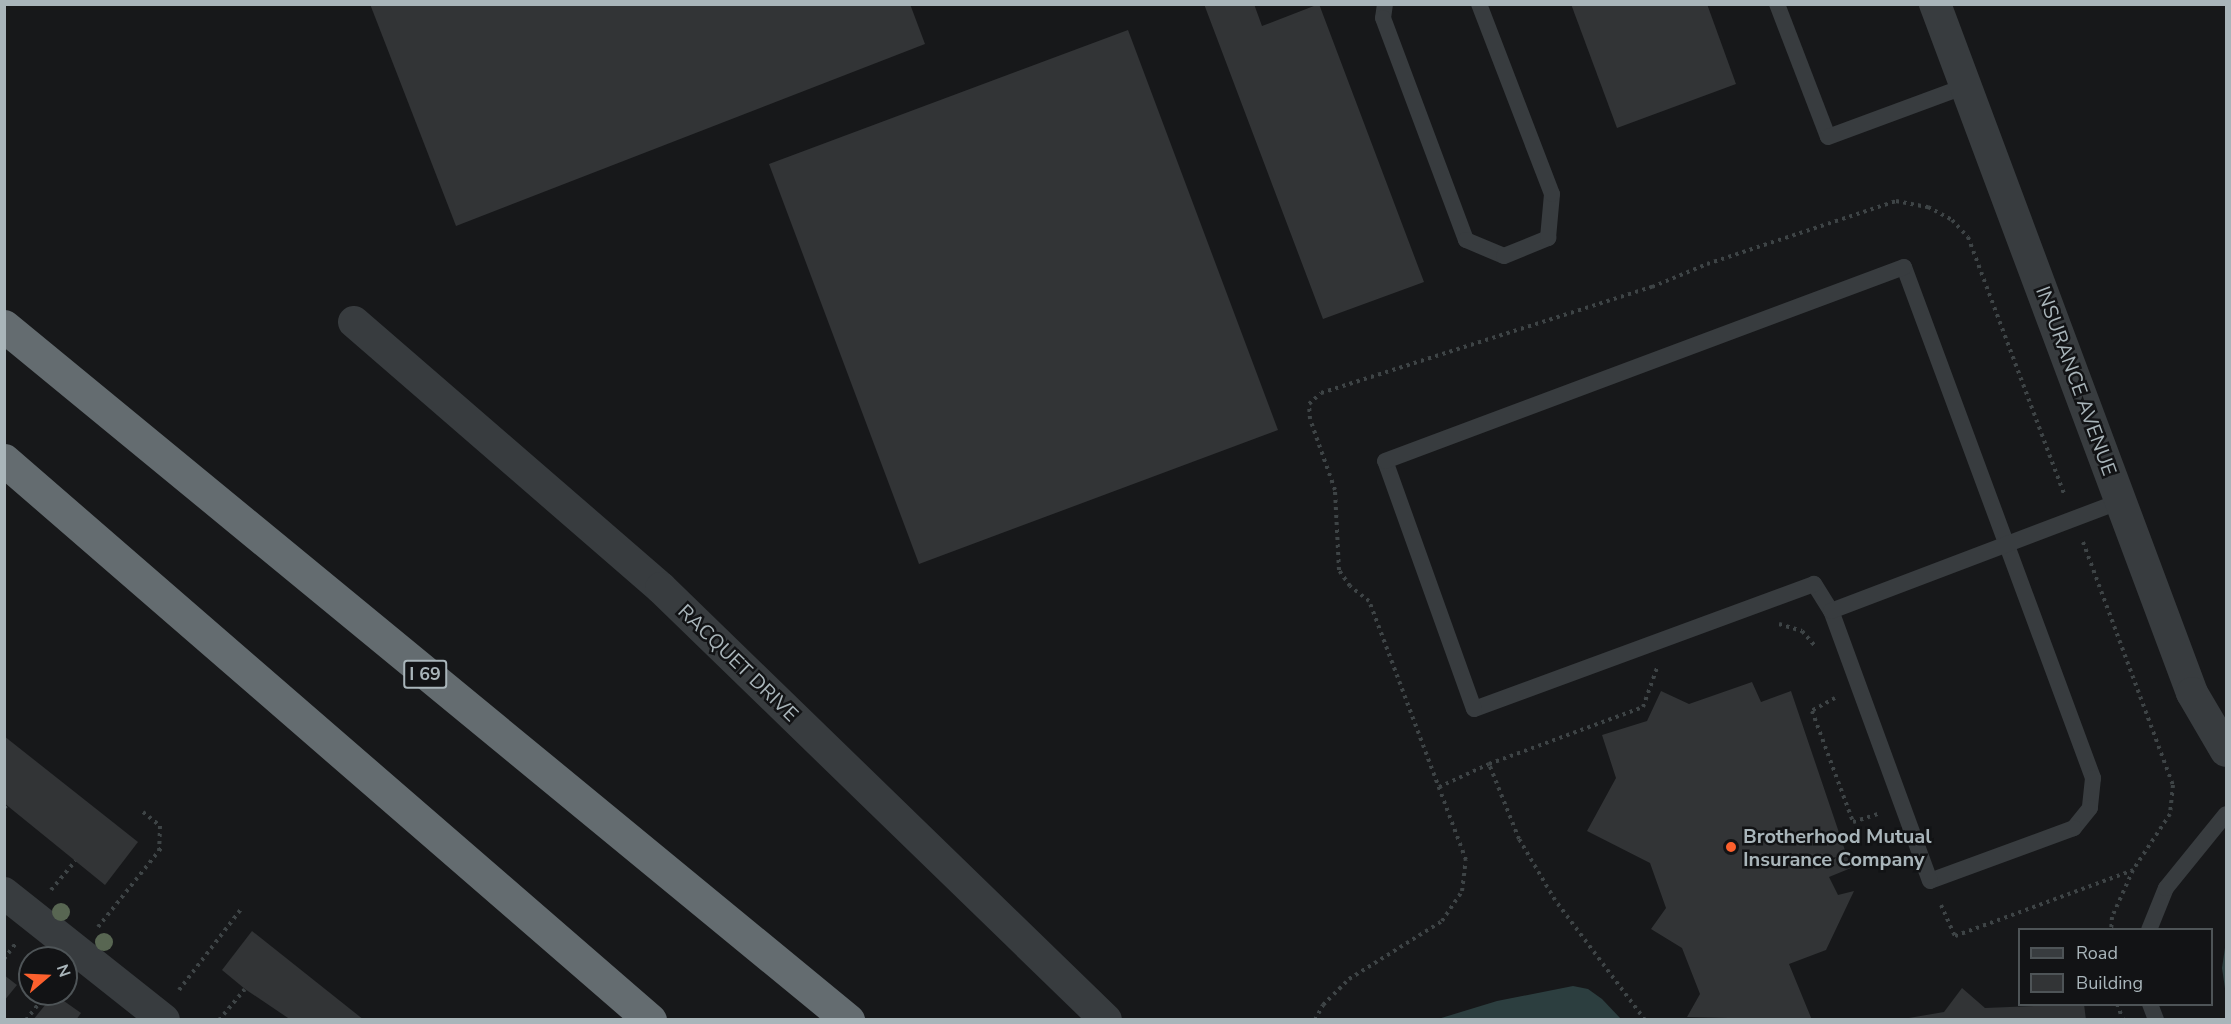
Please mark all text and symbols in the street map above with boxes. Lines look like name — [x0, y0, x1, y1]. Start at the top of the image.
street label: INSURANCE AVENUE — [2031, 283, 2121, 479]
street label: RACQUET DRIVE — [673, 600, 803, 726]
road number: I 69 — [402, 659, 448, 689]
place label: Brotherhood Mutual Insurance Company — [1743, 824, 1932, 871]
marker: Brotherhood Mutual Insurance Company — [1724, 840, 1738, 854]
legend — [2018, 928, 2213, 1006]
text: Road — [2076, 941, 2118, 965]
north arrow — [18, 946, 78, 1006]
text: N — [51, 962, 75, 980]
text: Building — [2076, 971, 2143, 995]

